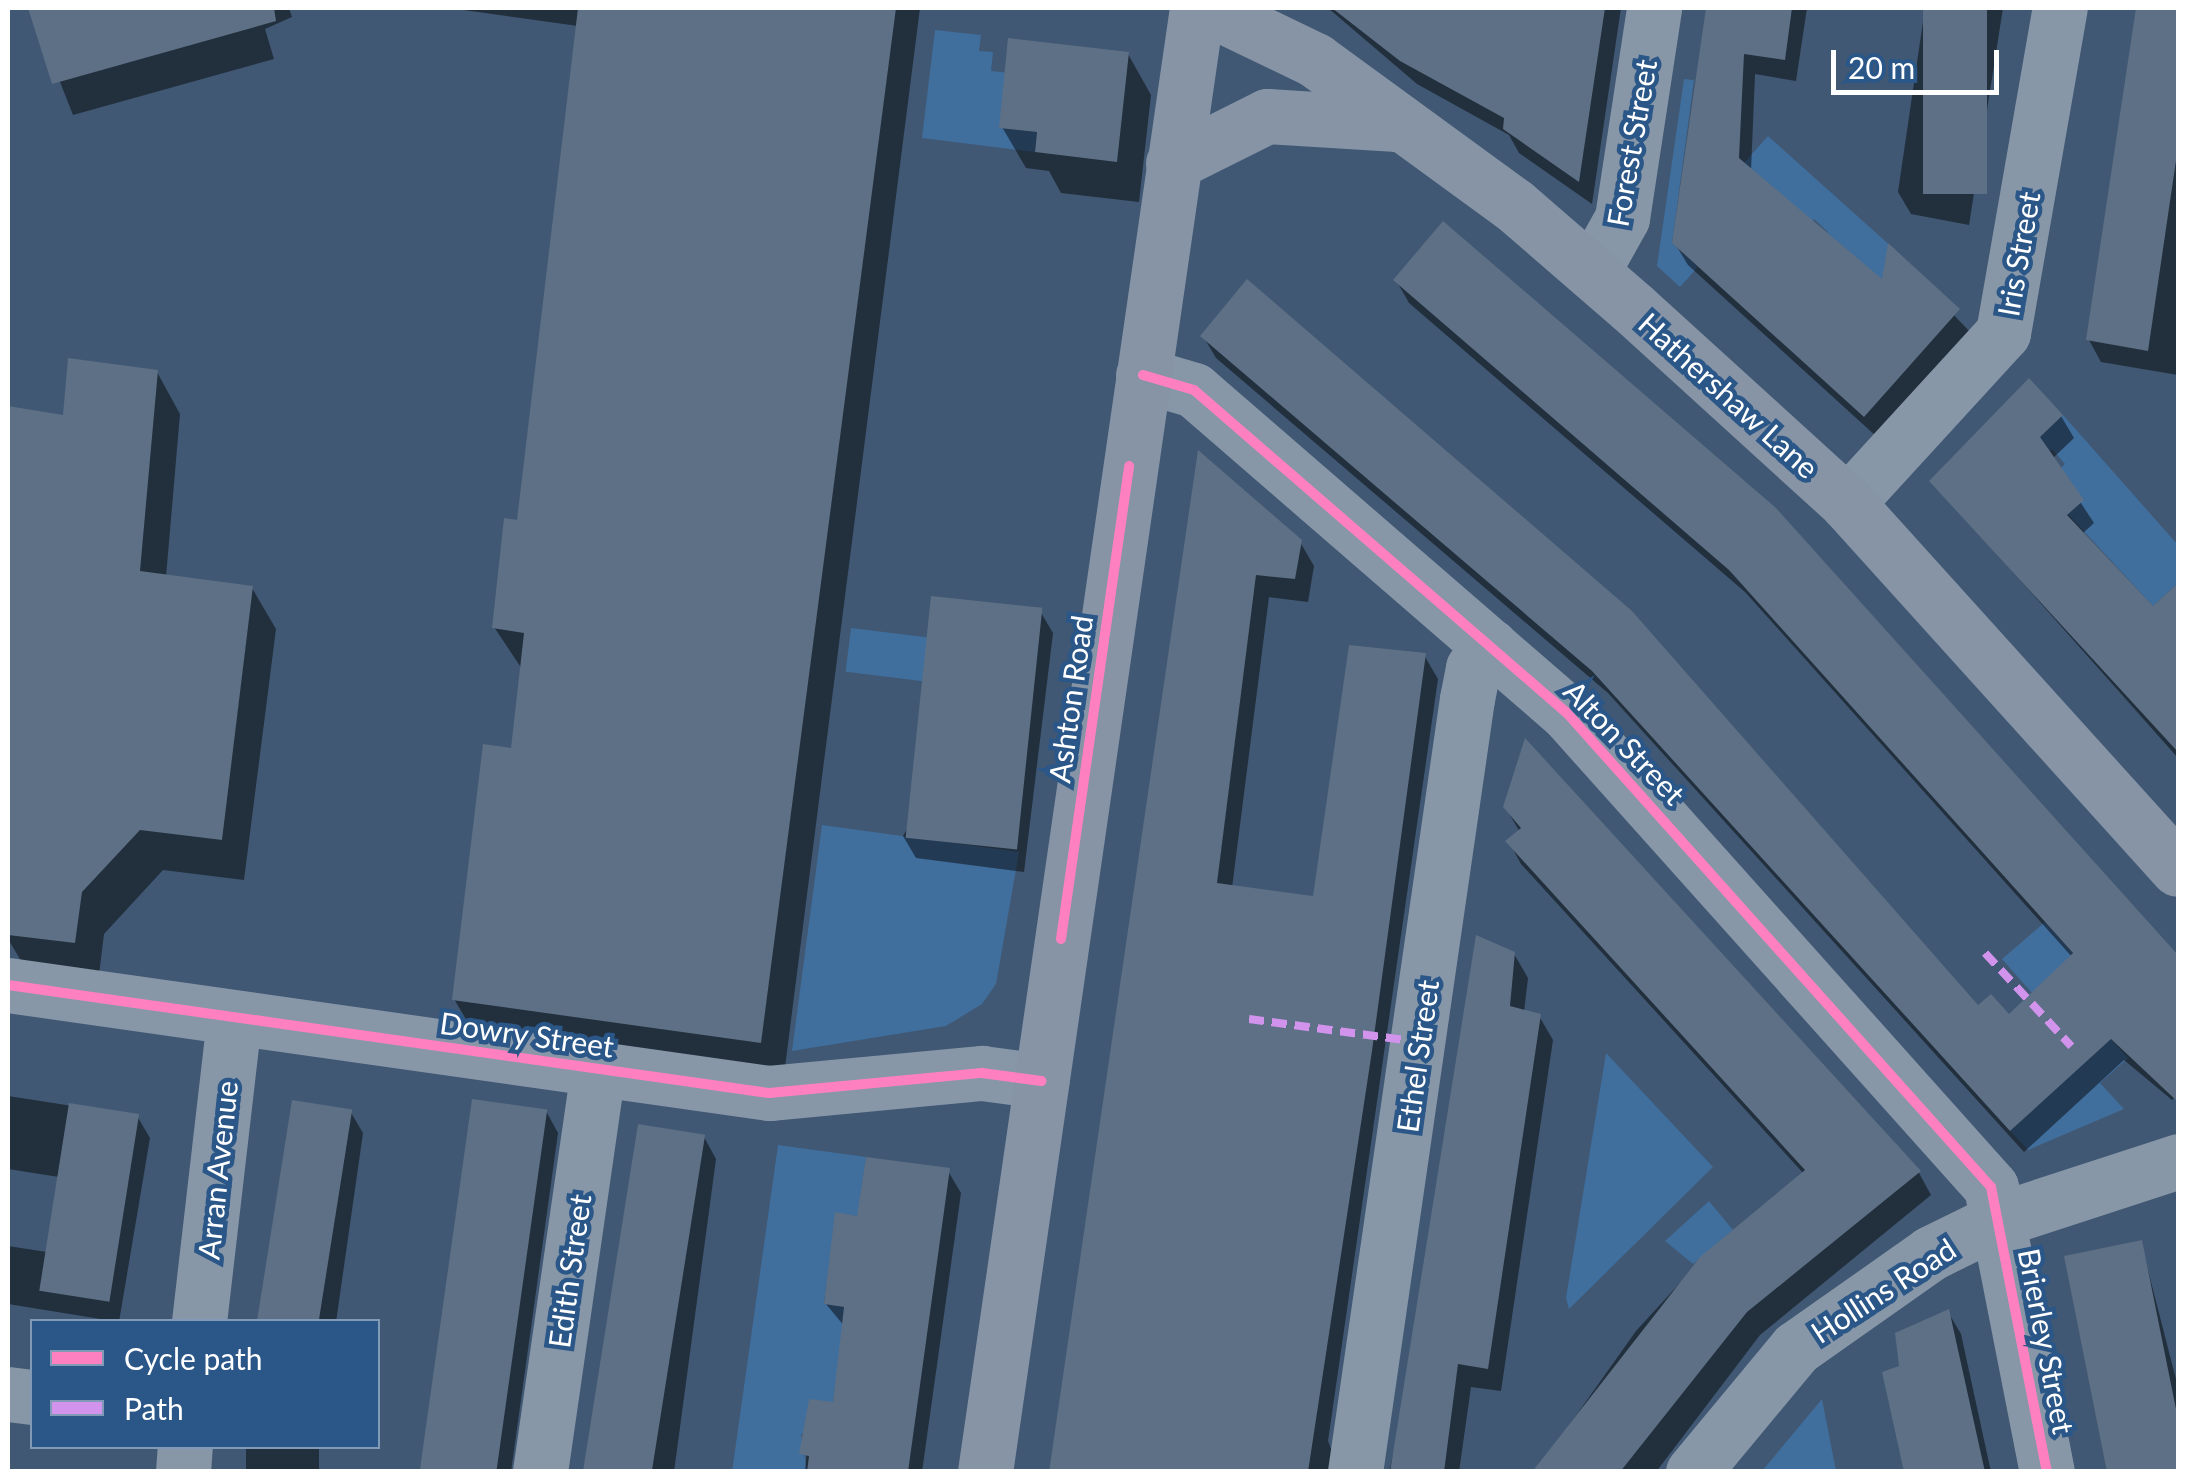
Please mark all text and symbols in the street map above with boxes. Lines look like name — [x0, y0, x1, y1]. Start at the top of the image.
scale bar — [1836, 30, 2004, 92]
text: 20 m — [1848, 49, 1915, 85]
street label: Forest Street — [1599, 57, 1663, 229]
street label: Iris Street — [1989, 189, 2047, 319]
street label: Hathershaw Lane — [1631, 305, 1827, 485]
street label: Ashton Road — [1040, 613, 1100, 785]
street label: Alton Street — [1557, 673, 1693, 811]
street label: Ethel Street — [1388, 977, 1446, 1135]
street label: Dowry Street — [437, 1004, 617, 1064]
street label: Arran Avenue — [190, 1078, 244, 1262]
street label: Edith Street — [540, 1192, 598, 1350]
street label: Hollins Road — [1804, 1230, 1962, 1350]
street label: Brierley Street — [2011, 1245, 2083, 1437]
legend — [30, 1319, 380, 1449]
text: Cycle path — [124, 1340, 263, 1376]
text: Path — [124, 1390, 184, 1426]

